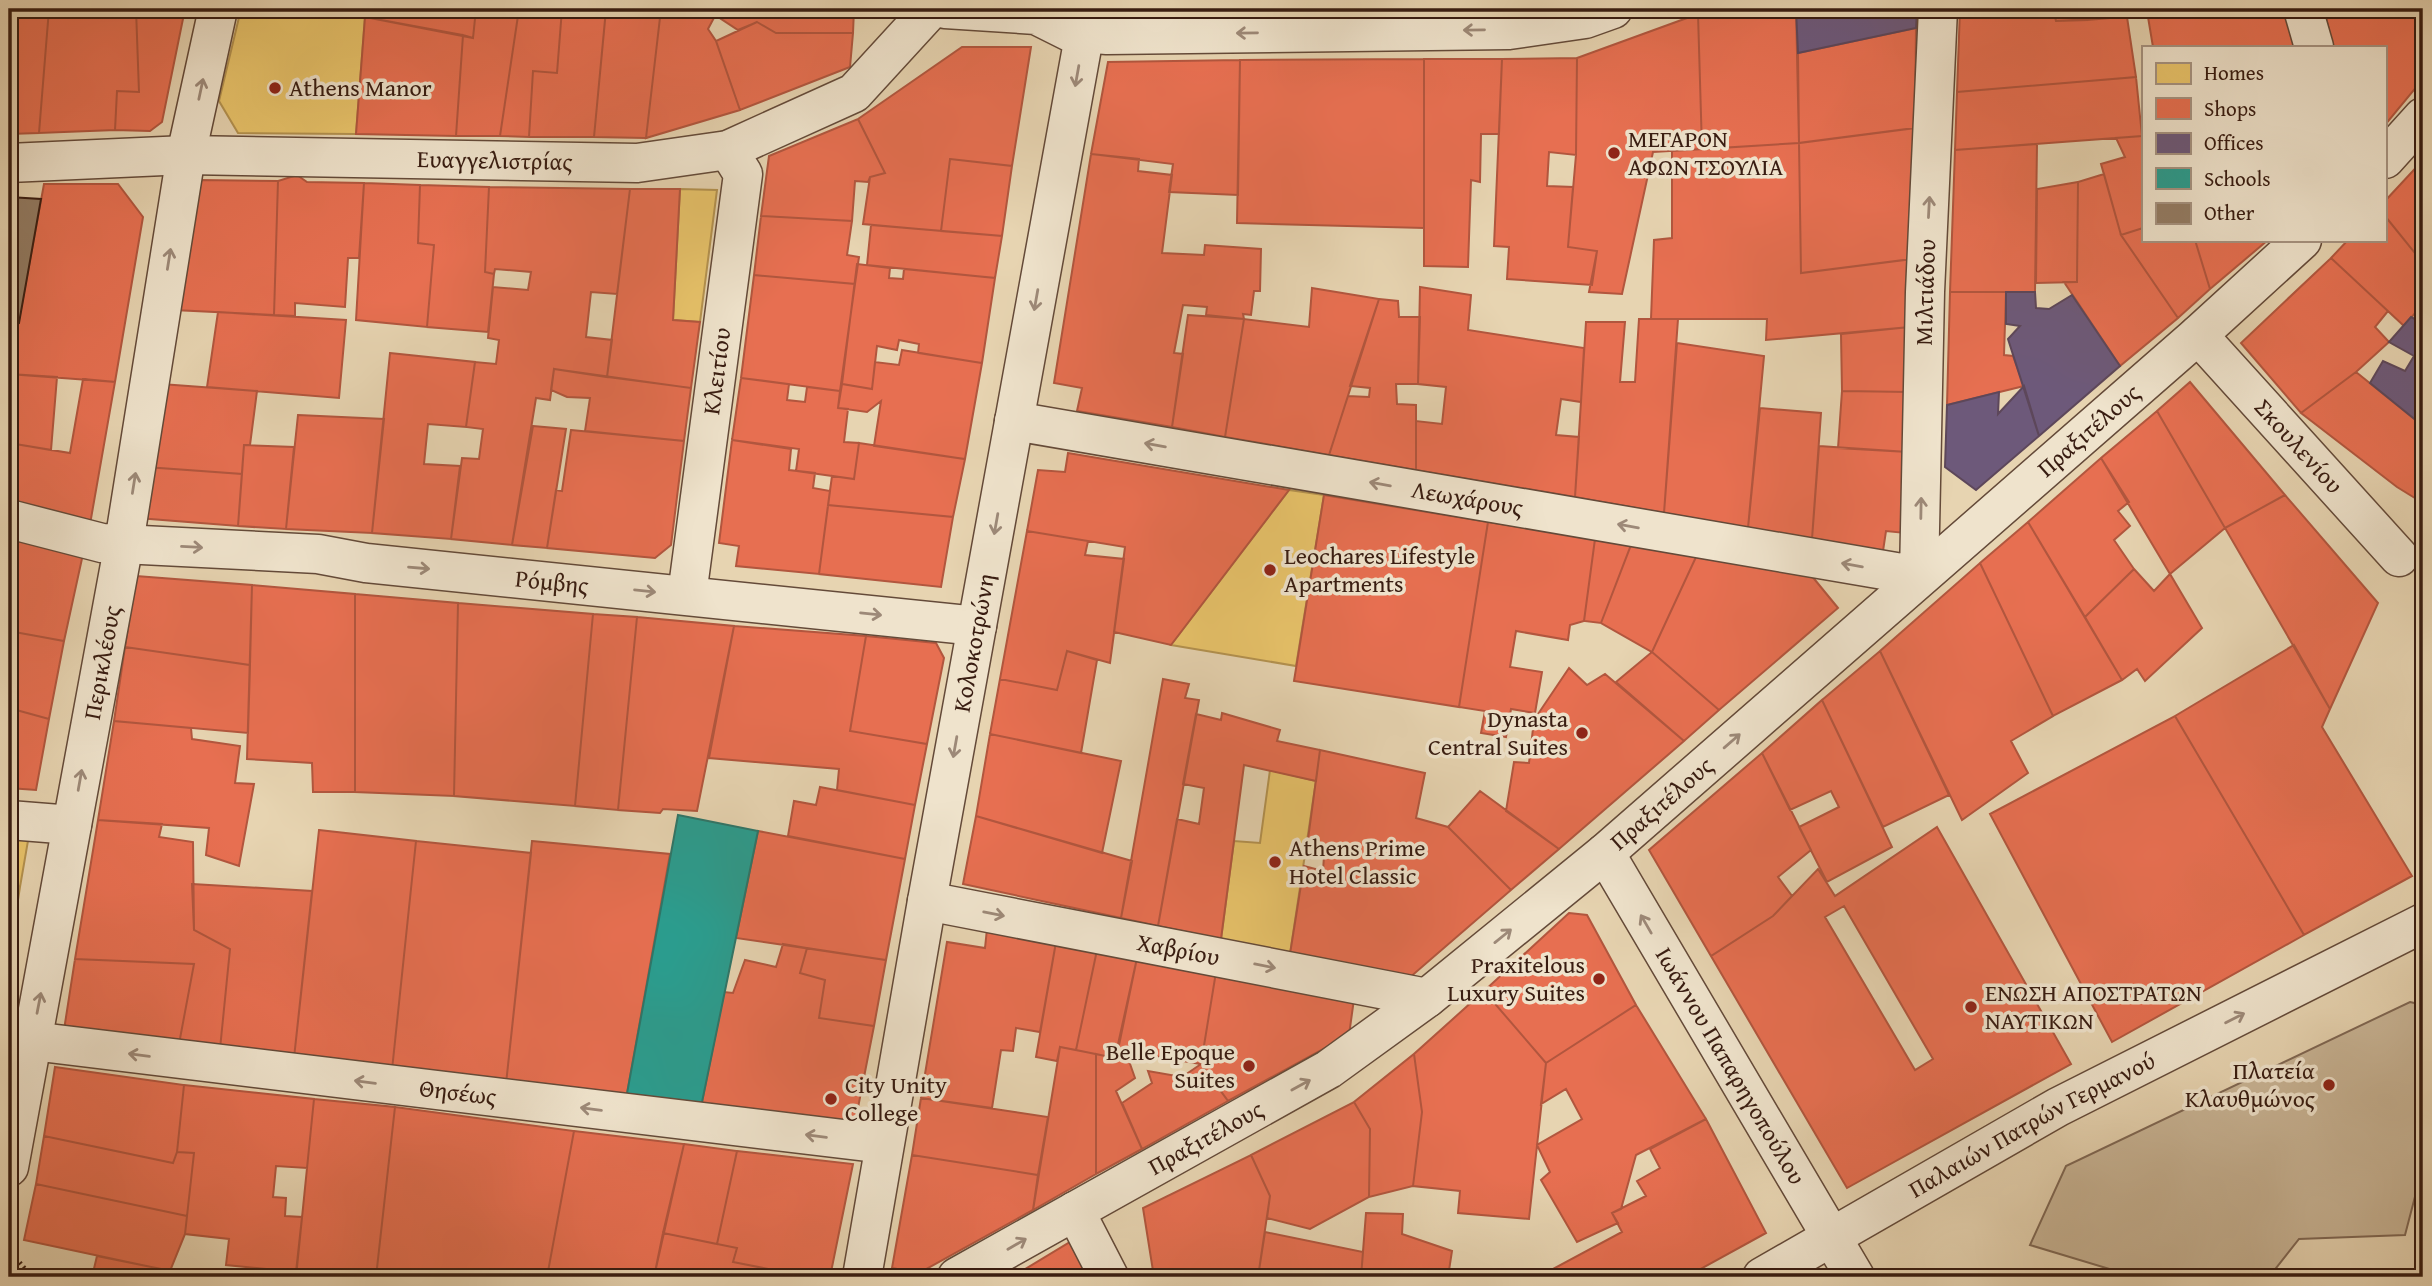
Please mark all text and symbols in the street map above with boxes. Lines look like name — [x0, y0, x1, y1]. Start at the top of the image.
one-way arrow — [1463, 23, 1486, 37]
one-way arrow — [1235, 26, 1258, 40]
legend — [2142, 46, 2386, 242]
text: Homes — [2204, 57, 2264, 88]
one-way arrow — [1070, 64, 1083, 87]
place label: Athens Manor — [289, 70, 432, 105]
one-way arrow — [194, 78, 208, 101]
marker: Athens Manor — [267, 80, 283, 96]
text: Shops — [2204, 93, 2256, 124]
place label: ΜΕΓΑΡΟΝ ΑΦΩΝ ΤΣΟΥΛΙΑ — [1628, 121, 1784, 184]
text: Offices — [2204, 127, 2264, 158]
street label: Ευαγγελιστρίας — [417, 141, 573, 179]
marker: ΜΕΓΑΡΟΝ ΑΦΩΝ ΤΣΟΥΛΙΑ — [1606, 145, 1622, 161]
text: Schools — [2204, 163, 2271, 194]
one-way arrow — [1922, 196, 1935, 219]
text: Other — [2204, 197, 2255, 228]
street label: Μιλτιάδου — [1906, 238, 1944, 346]
one-way arrow — [163, 248, 176, 271]
one-way arrow — [1029, 288, 1042, 311]
street label: Κλειτίου — [693, 325, 739, 417]
street label: Πραξιτέλους — [2029, 375, 2148, 485]
street label: Σκουλενίου — [2247, 390, 2352, 501]
one-way arrow — [1144, 438, 1167, 451]
street label: Λεωχάρους — [1409, 471, 1526, 525]
one-way arrow — [128, 472, 141, 495]
one-way arrow — [1369, 477, 1391, 490]
one-way arrow — [1914, 497, 1927, 520]
one-way arrow — [989, 512, 1002, 535]
one-way arrow — [1617, 519, 1640, 532]
place label: Leochares Lifestyle Apartments — [1284, 538, 1475, 601]
one-way arrow — [181, 540, 204, 553]
one-way arrow — [1841, 558, 1864, 571]
street label: Ρόμβης — [514, 560, 590, 603]
one-way arrow — [407, 562, 429, 575]
marker: Leochares Lifestyle Apartments — [1262, 562, 1278, 578]
street label: Κολοκοτρώνη — [944, 571, 1003, 715]
one-way arrow — [633, 584, 656, 597]
street label: Περικλέους — [74, 603, 129, 722]
one-way arrow — [859, 608, 882, 621]
place label: Dynasta Central Suites — [1428, 701, 1569, 764]
marker: Dynasta Central Suites — [1574, 725, 1590, 741]
one-way arrow — [1723, 733, 1741, 749]
one-way arrow — [948, 736, 961, 758]
street label: Πραξιτέλους — [1602, 748, 1721, 858]
one-way arrow — [74, 769, 87, 791]
place label: Athens Prime Hotel Classic — [1289, 830, 1425, 893]
marker: Athens Prime Hotel Classic — [1267, 854, 1283, 870]
one-way arrow — [982, 907, 1005, 921]
one-way arrow — [1639, 914, 1653, 934]
street label: Χαβρίου — [1134, 924, 1223, 974]
one-way arrow — [1494, 928, 1512, 944]
street label: Ιωάννου Παπαρηγοπούλου — [1647, 940, 1815, 1191]
place label: Praxitelous Luxury Suites — [1447, 947, 1585, 1010]
one-way arrow — [1253, 960, 1276, 974]
marker: Praxitelous Luxury Suites — [1591, 971, 1607, 987]
place label: ΕΝΩΣΗ ΑΠΟΣΤΡΑΤΩΝ ΝΑΥΤΙΚΩΝ — [1985, 975, 2202, 1038]
one-way arrow — [32, 992, 46, 1015]
marker: ΕΝΩΣΗ ΑΠΟΣΤΡΑΤΩΝ ΝΑΥΤΙΚΩΝ — [1963, 999, 1979, 1015]
one-way arrow — [2224, 1010, 2245, 1024]
place label: Belle Epoque Suites — [1106, 1034, 1235, 1097]
street label: Παλαιών Πατρών Γερμανού — [1902, 1043, 2161, 1206]
one-way arrow — [128, 1048, 151, 1061]
place label: Πλατεία Κλαυθμώνος — [2185, 1053, 2315, 1116]
marker: Belle Epoque Suites — [1241, 1058, 1257, 1074]
place label: City Unity College — [845, 1067, 947, 1130]
street label: Θησέως — [417, 1070, 499, 1114]
one-way arrow — [354, 1076, 377, 1089]
marker: Πλατεία Κλαυθμώνος — [2321, 1077, 2337, 1093]
one-way arrow — [1290, 1078, 1310, 1092]
marker: City Unity College — [823, 1091, 839, 1107]
street label: Πραξιτέλους — [1142, 1091, 1269, 1184]
one-way arrow — [580, 1103, 602, 1116]
one-way arrow — [806, 1130, 828, 1143]
one-way arrow — [1006, 1237, 1026, 1251]

